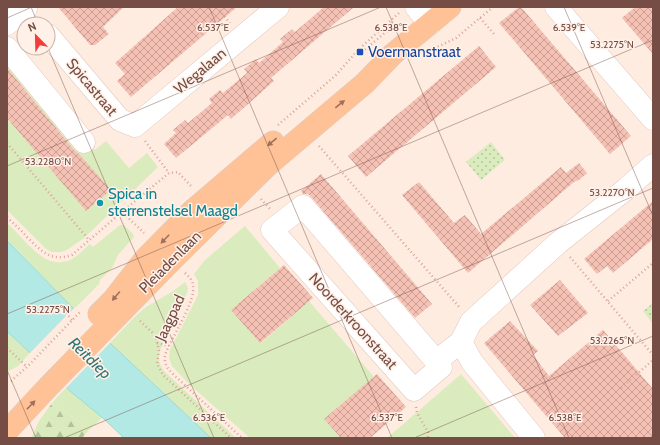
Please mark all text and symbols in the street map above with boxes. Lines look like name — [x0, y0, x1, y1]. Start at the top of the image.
north arrow — [16, 16, 56, 56]
text: N — [26, 19, 38, 35]
text: 6.537°E — [197, 21, 229, 34]
text: 6.538°E — [374, 21, 408, 34]
text: 6.539°E — [553, 21, 586, 34]
text: 53.2275°N — [590, 38, 634, 51]
place label: Voermanstraat — [368, 43, 461, 61]
street label: Wegalaan — [170, 44, 230, 98]
marker: Voermanstraat — [355, 47, 365, 57]
street label: Spicastraat — [63, 55, 121, 119]
one-way arrow — [335, 99, 345, 108]
one-way arrow — [267, 138, 278, 147]
text: 53.2280°N — [25, 155, 71, 168]
place label: Spica in sterrenstelsel Maagd — [108, 185, 238, 220]
text: 53.2270°N — [589, 186, 635, 199]
marker: Spica in sterrenstelsel Maagd — [95, 198, 105, 208]
street label: Pleiadenlaan — [135, 227, 205, 297]
one-way arrow — [160, 234, 170, 244]
street label: Noorderkroonstraat — [305, 269, 401, 373]
one-way arrow — [111, 291, 120, 302]
street label: Jaagpad — [151, 292, 189, 345]
text: 53.2275°N — [26, 303, 70, 316]
water label: Reitdiep — [65, 333, 115, 383]
text: 53.2265°N — [590, 334, 634, 347]
one-way arrow — [26, 400, 36, 410]
text: 6.536°E — [193, 411, 226, 424]
text: 6.537°E — [371, 411, 403, 424]
text: 6.538°E — [548, 411, 582, 424]

